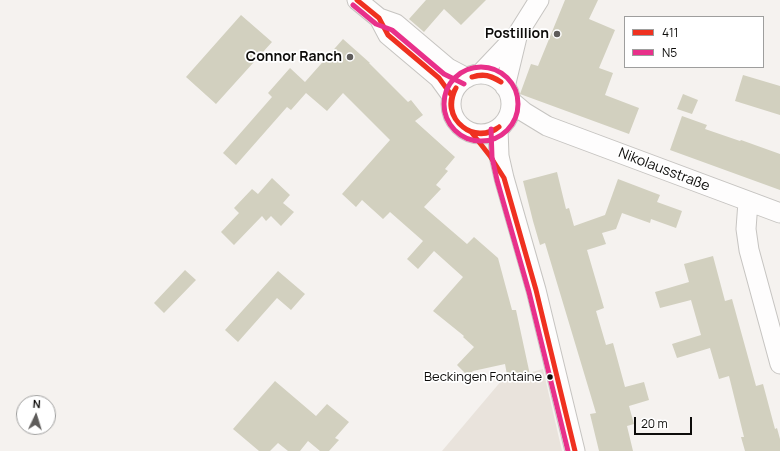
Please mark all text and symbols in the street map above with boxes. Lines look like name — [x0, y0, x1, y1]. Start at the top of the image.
legend — [624, 16, 764, 68]
text: 411 — [662, 24, 678, 41]
place label: Postillion — [485, 26, 549, 42]
marker: Postillion — [552, 29, 562, 39]
text: N5 — [662, 44, 677, 61]
place label: Connor Ranch — [246, 49, 342, 65]
marker: Connor Ranch — [345, 52, 355, 62]
street label: Nikolausstraße — [616, 145, 712, 195]
place label: Beckingen Fontaine — [424, 369, 542, 385]
marker: Beckingen Fontaine — [545, 372, 555, 382]
north arrow — [16, 395, 56, 435]
text: N — [32, 396, 41, 411]
scale bar — [636, 409, 694, 435]
text: 20 m — [641, 415, 668, 432]

